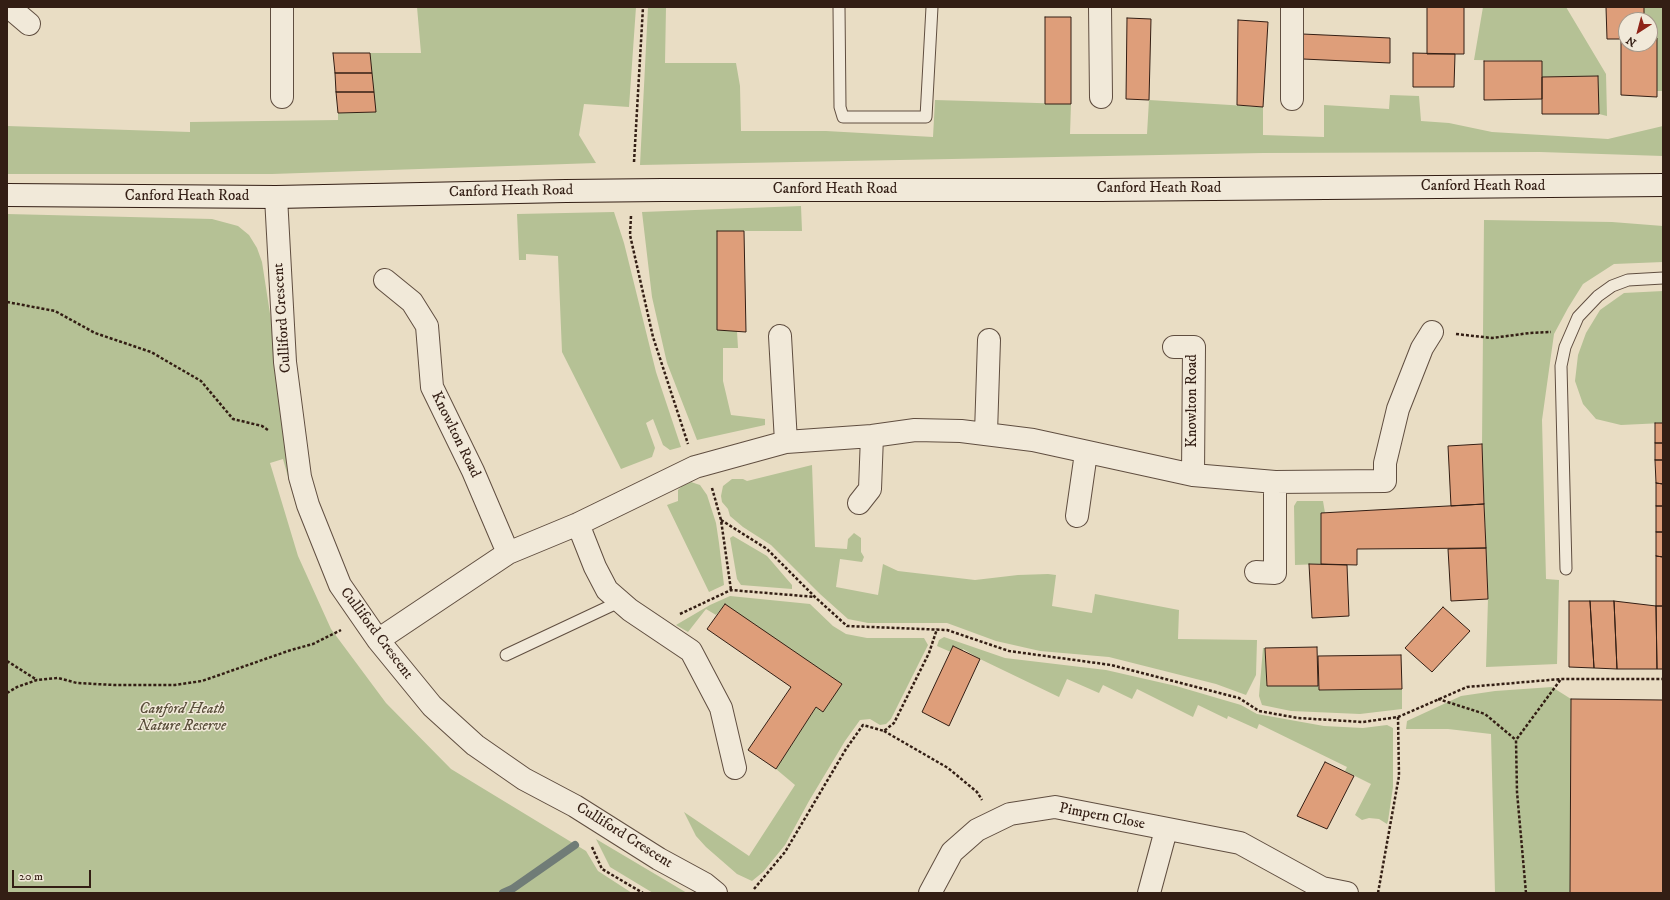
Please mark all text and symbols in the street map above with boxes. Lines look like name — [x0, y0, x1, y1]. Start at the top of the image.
north arrow — [1618, 12, 1658, 52]
text: N — [1624, 33, 1639, 49]
street label: Canford Heath Road — [1421, 178, 1545, 196]
street label: Canford Heath Road — [1097, 180, 1221, 198]
street label: Canford Heath Road — [773, 181, 897, 199]
street label: Canford Heath Road — [449, 182, 573, 202]
street label: Canford Heath Road — [125, 188, 249, 206]
street label: Culliford Crescent — [270, 262, 296, 374]
street label: Knowlton Road — [1184, 354, 1202, 448]
street label: Knowlton Road — [426, 389, 484, 481]
street label: Culliford Crescent — [336, 585, 416, 683]
park label: Canford Heath Nature Reserve — [138, 701, 226, 736]
street label: Culliford Crescent — [573, 799, 675, 873]
street label: Pimpern Close — [1058, 800, 1146, 834]
scale bar — [14, 862, 93, 888]
text: 20 m — [19, 869, 43, 884]

